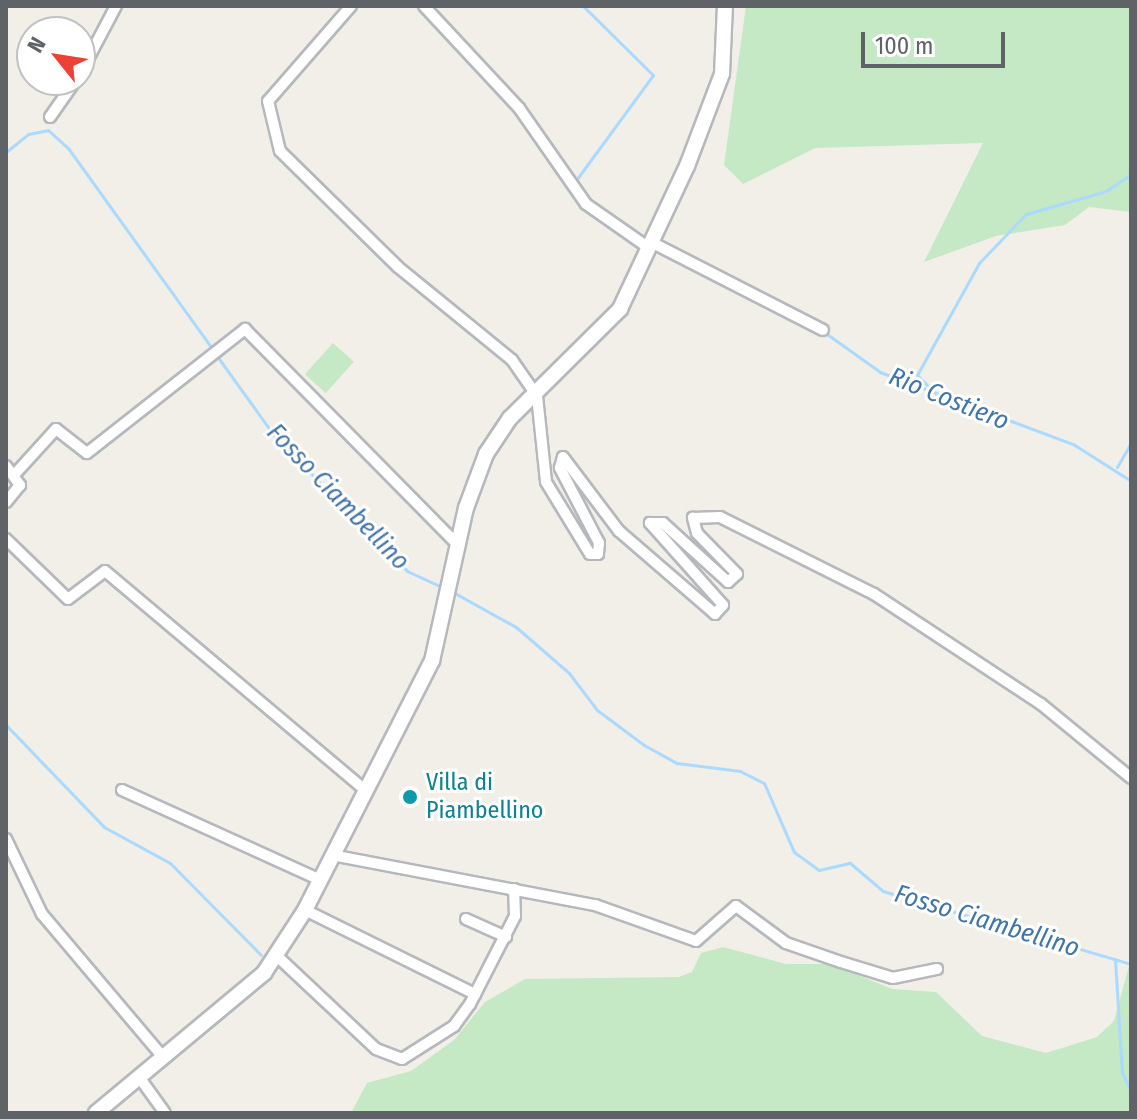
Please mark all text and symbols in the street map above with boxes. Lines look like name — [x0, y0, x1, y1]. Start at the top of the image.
north arrow — [16, 16, 96, 96]
scale bar — [865, 16, 1009, 66]
text: N — [22, 32, 52, 57]
text: 100 m — [875, 32, 933, 60]
water label: Rio Costiero — [884, 361, 1014, 437]
water label: Fosso Ciambellino — [260, 417, 416, 577]
place label: Villa di Piambellino — [426, 769, 543, 825]
marker: Villa di Piambellino — [401, 788, 419, 806]
water label: Fosso Ciambellino — [891, 878, 1083, 964]

